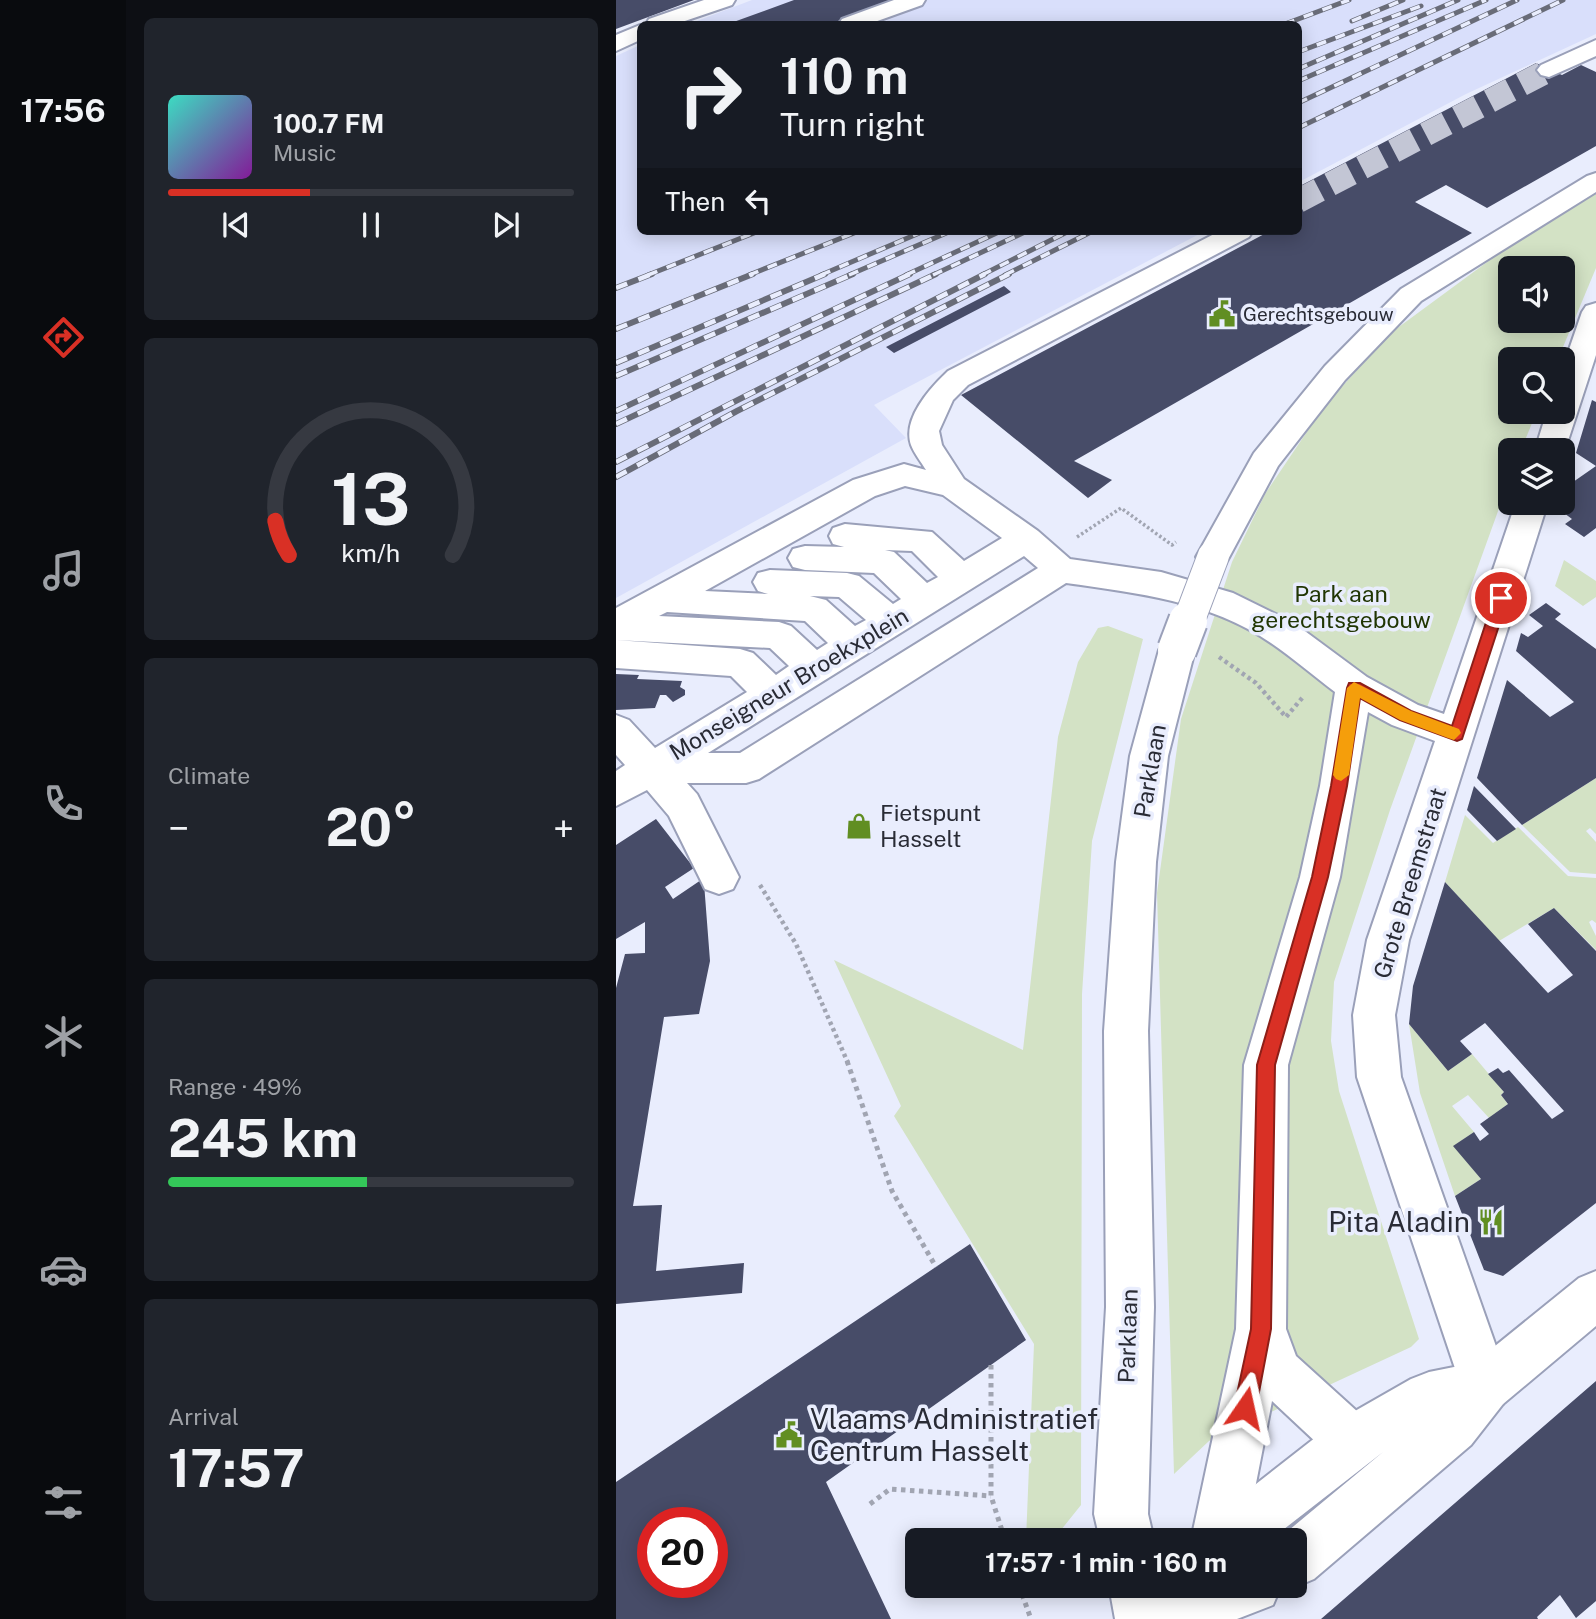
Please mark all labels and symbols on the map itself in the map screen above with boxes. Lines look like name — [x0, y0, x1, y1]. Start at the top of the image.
public building icon: Gerechtsgebouw — [1207, 299, 1237, 329]
place label: Gerechtsgebouw — [1243, 303, 1394, 325]
pin — [1471, 568, 1531, 628]
park label: Park aan gerechtsgebouw — [1251, 580, 1431, 633]
street label: Monseigneur Broekxplein — [664, 602, 913, 766]
street label: Parklaan — [1128, 722, 1171, 820]
street label: Grote Breemstraat — [1368, 784, 1451, 982]
place label: Fietspunt Hasselt — [880, 799, 981, 852]
shop icon: Fietspunt Hasselt — [844, 811, 874, 841]
place label: Pita Aladin — [1328, 1205, 1470, 1238]
restaurant icon: Pita Aladin — [1476, 1207, 1506, 1237]
street label: Parklaan — [1112, 1288, 1143, 1384]
position arrow — [1208, 1371, 1282, 1445]
place label: Vlaams Administratief Centrum Hasselt — [810, 1402, 1098, 1467]
public building icon: Vlaams Administratief Centrum Hasselt — [774, 1420, 804, 1450]
speed limit sign: 20 — [637, 1507, 728, 1598]

